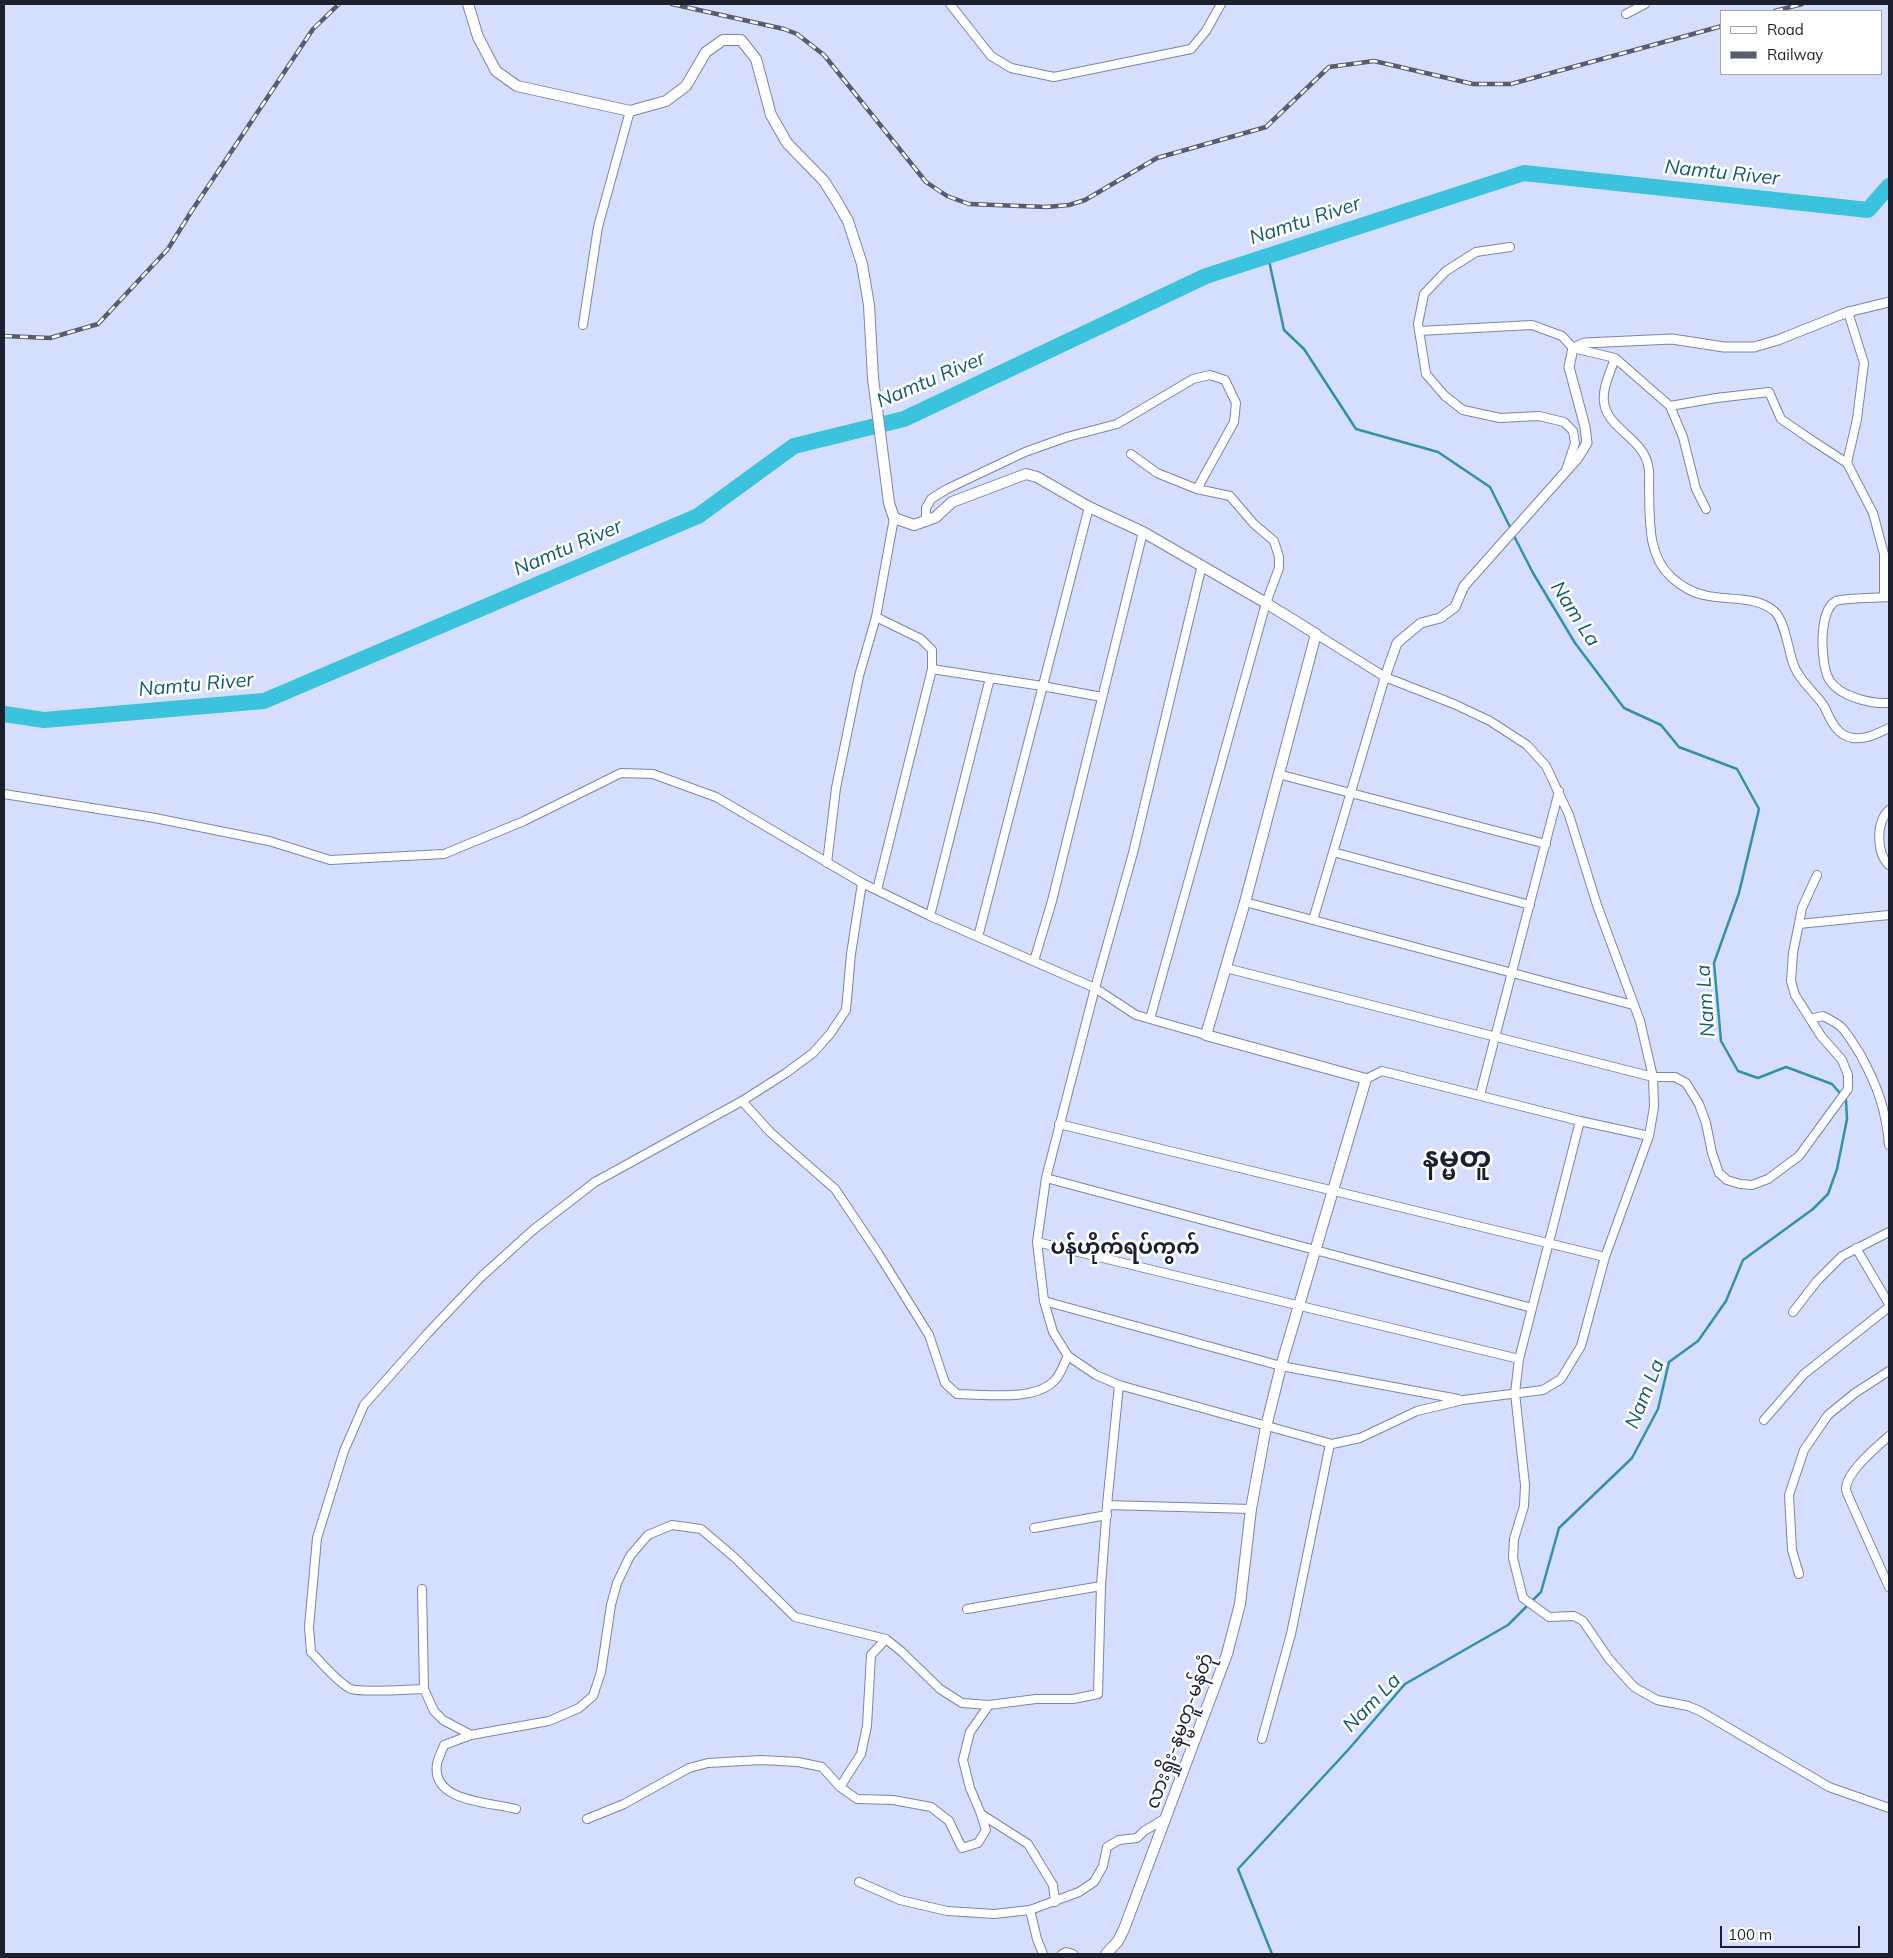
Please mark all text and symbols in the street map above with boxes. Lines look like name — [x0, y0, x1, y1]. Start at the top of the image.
legend — [1720, 10, 1883, 75]
text: Road — [1767, 20, 1804, 39]
text: Railway — [1767, 45, 1823, 64]
water label: Namtu River — [1663, 155, 1781, 191]
water label: Namtu River — [1246, 192, 1364, 250]
water label: Namtu River — [873, 346, 989, 414]
water label: Namtu River — [510, 514, 626, 582]
water label: Nam La — [1545, 577, 1605, 651]
water label: Namtu River — [137, 668, 255, 702]
water label: Nam La — [1691, 964, 1721, 1038]
district label: နမ္မတူ — [1423, 1141, 1491, 1175]
district label: ပန်ဟိုက်ရပ်ကွက် — [1051, 1235, 1199, 1261]
water label: Nam La — [1620, 1356, 1670, 1432]
street label: လားရှိုး-နမ္မတူ-မန်တုံ — [1141, 1650, 1219, 1812]
water label: Nam La — [1338, 1669, 1406, 1737]
scale bar — [1723, 1916, 1863, 1948]
text: 100 m — [1728, 1925, 1772, 1944]

